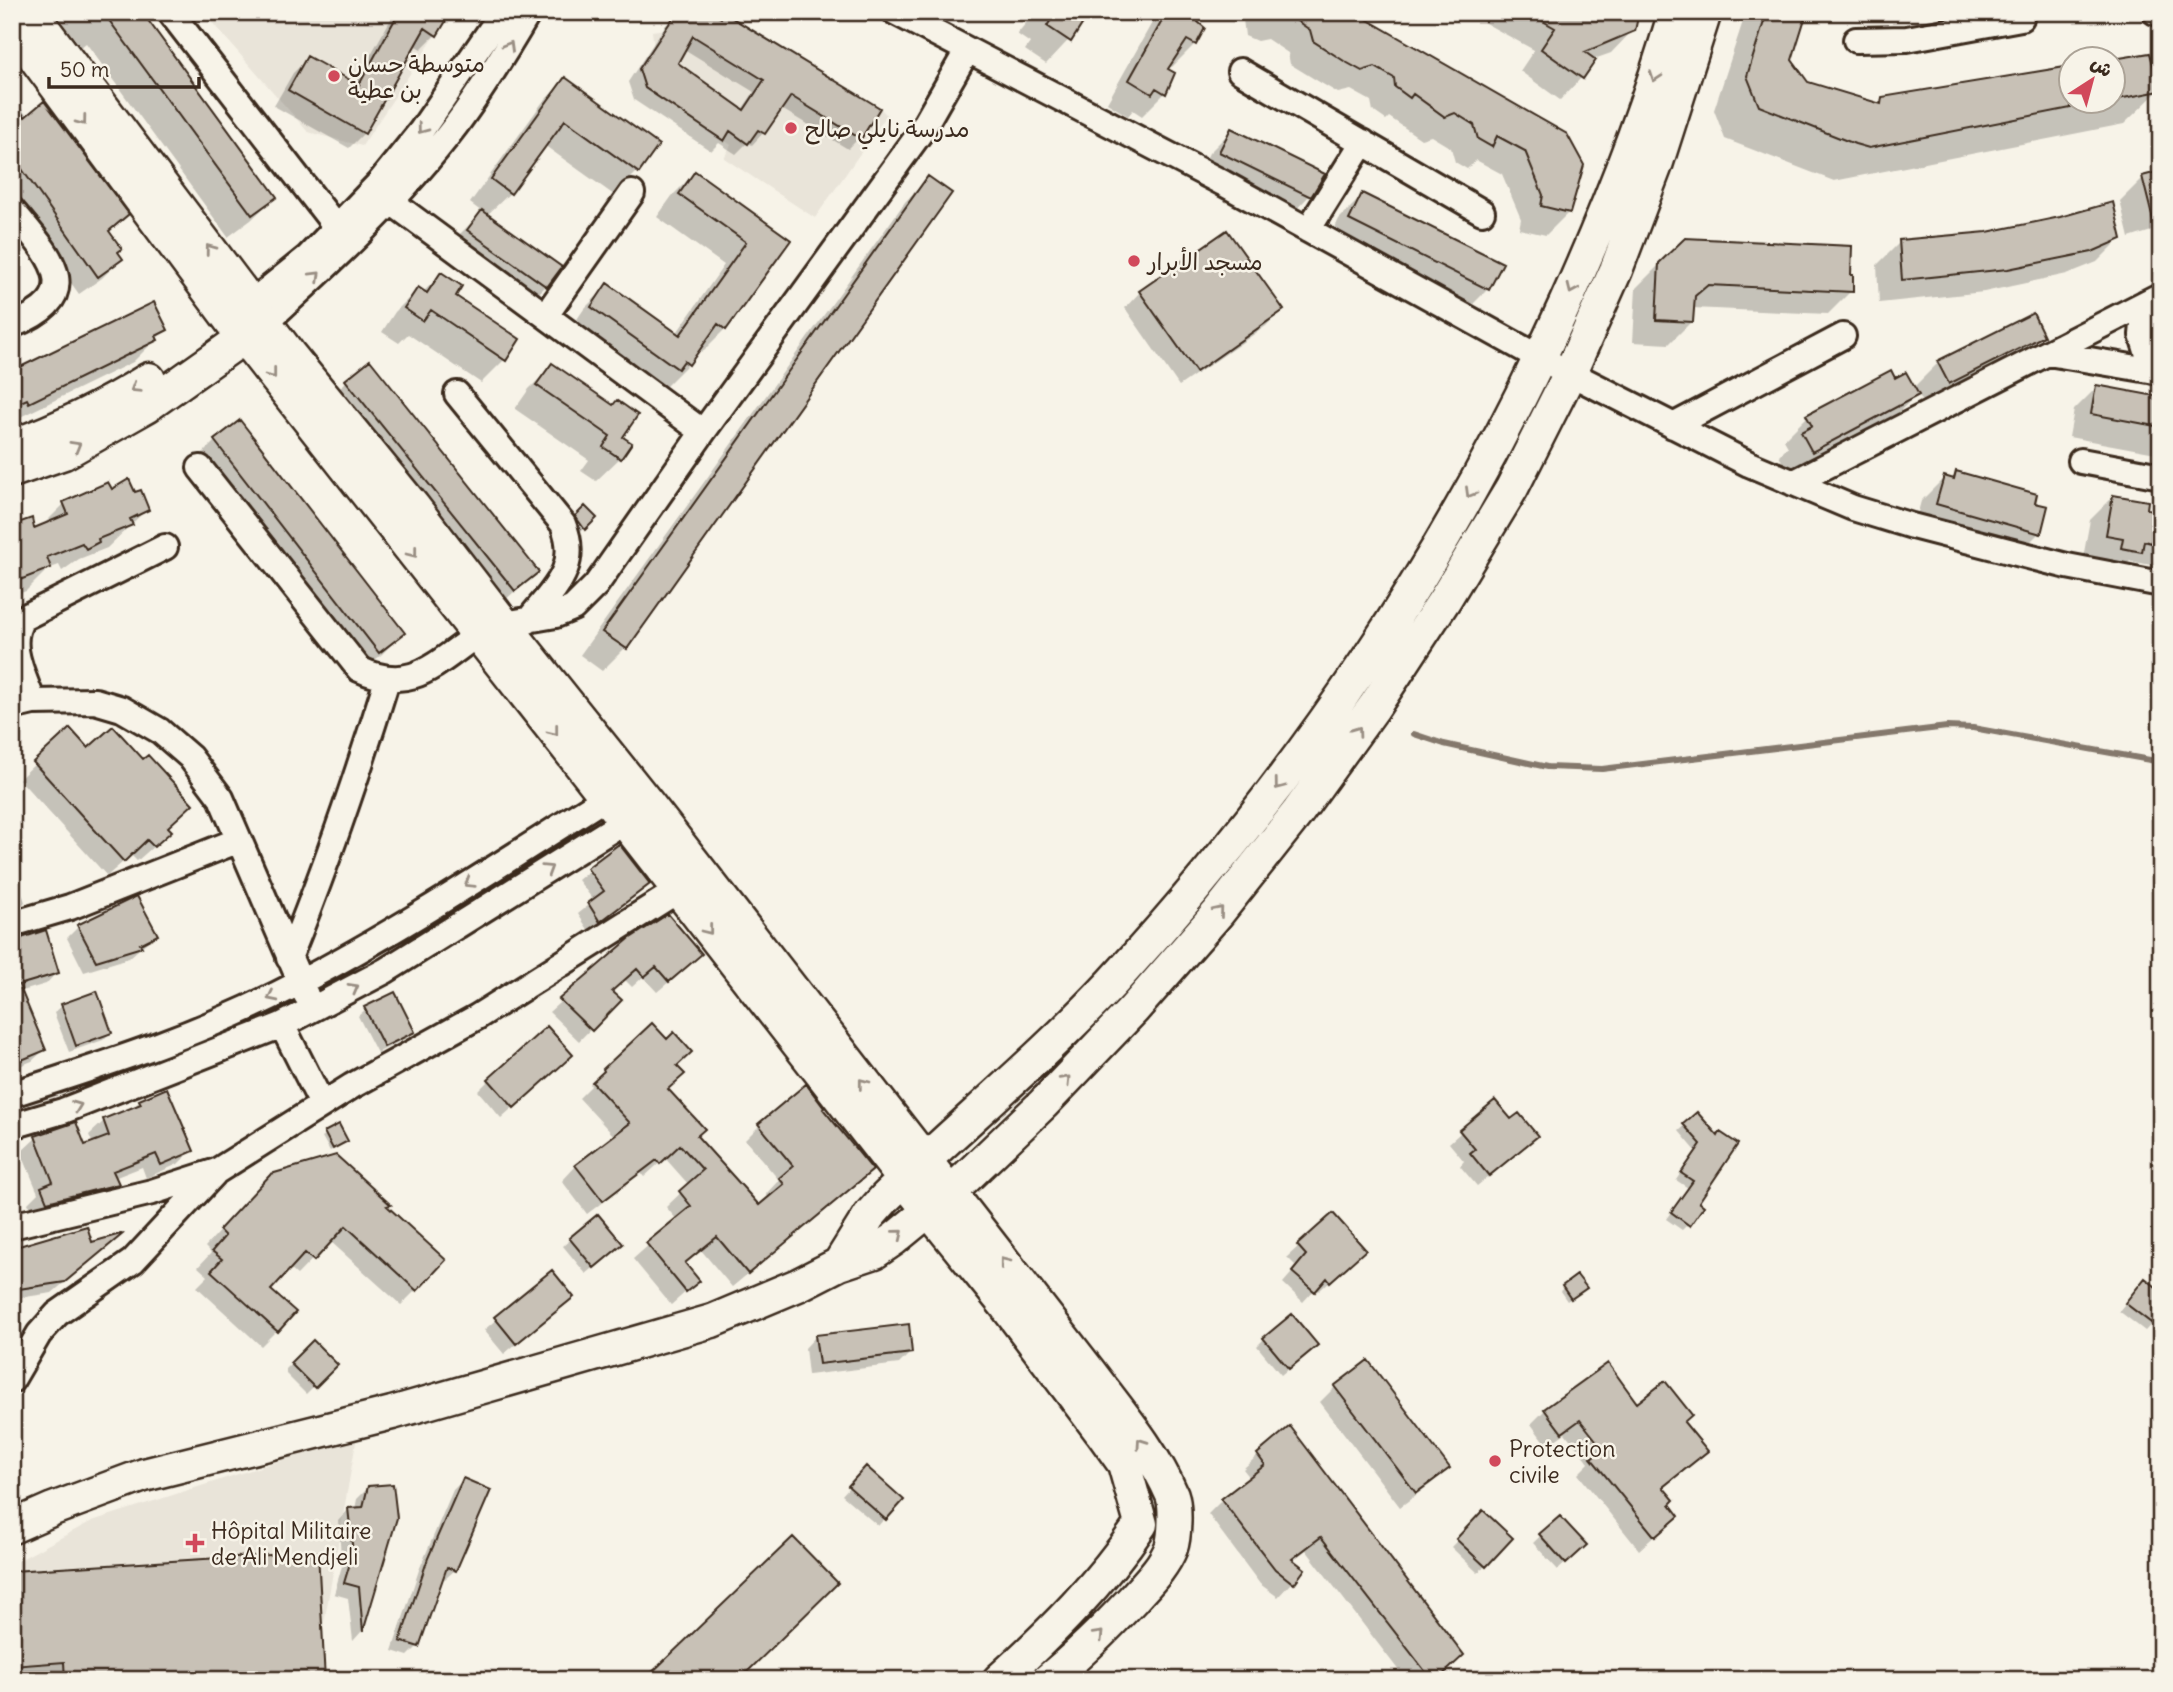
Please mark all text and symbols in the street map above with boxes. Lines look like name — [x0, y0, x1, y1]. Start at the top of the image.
one-way arrow — [501, 40, 514, 53]
scale bar — [49, 46, 200, 90]
north arrow — [2058, 46, 2128, 116]
place label: متوسطة حسان بن عطية — [348, 49, 485, 104]
text: ش — [2086, 50, 2118, 82]
text: 50 m — [60, 56, 109, 83]
marker: متوسطة حسان بن عطية — [326, 68, 342, 84]
one-way arrow — [1649, 71, 1663, 83]
one-way arrow — [74, 114, 87, 126]
place label: مدرسة نايلي صالح — [805, 114, 970, 150]
marker: مدرسة نايلي صالح — [783, 120, 799, 136]
one-way arrow — [418, 121, 430, 133]
one-way arrow — [205, 244, 218, 257]
place label: مسجد الأبرار — [1146, 246, 1263, 276]
marker: مسجد الأبرار — [1126, 253, 1142, 269]
one-way arrow — [308, 271, 321, 284]
one-way arrow — [1566, 282, 1580, 294]
one-way arrow — [264, 366, 277, 378]
one-way arrow — [129, 380, 142, 393]
one-way arrow — [68, 441, 81, 454]
one-way arrow — [1465, 485, 1478, 498]
one-way arrow — [404, 545, 417, 557]
one-way arrow — [546, 723, 559, 736]
one-way arrow — [1349, 726, 1361, 739]
one-way arrow — [1274, 777, 1287, 790]
one-way arrow — [540, 865, 553, 878]
one-way arrow — [464, 875, 477, 888]
one-way arrow — [1210, 907, 1223, 919]
one-way arrow — [700, 923, 713, 935]
one-way arrow — [347, 983, 359, 996]
one-way arrow — [267, 988, 279, 1002]
one-way arrow — [1058, 1075, 1071, 1088]
one-way arrow — [859, 1078, 872, 1090]
one-way arrow — [71, 1100, 83, 1114]
one-way arrow — [891, 1230, 904, 1242]
one-way arrow — [999, 1257, 1012, 1269]
place label: Protection civile — [1509, 1434, 1616, 1489]
one-way arrow — [1137, 1438, 1149, 1451]
marker: Protection civile — [1487, 1453, 1503, 1469]
place label: Hôpital Militaire de Ali Mendjeli — [211, 1516, 371, 1571]
marker: Hôpital Militaire de Ali Mendjeli — [185, 1533, 205, 1553]
one-way arrow — [1090, 1630, 1103, 1643]

